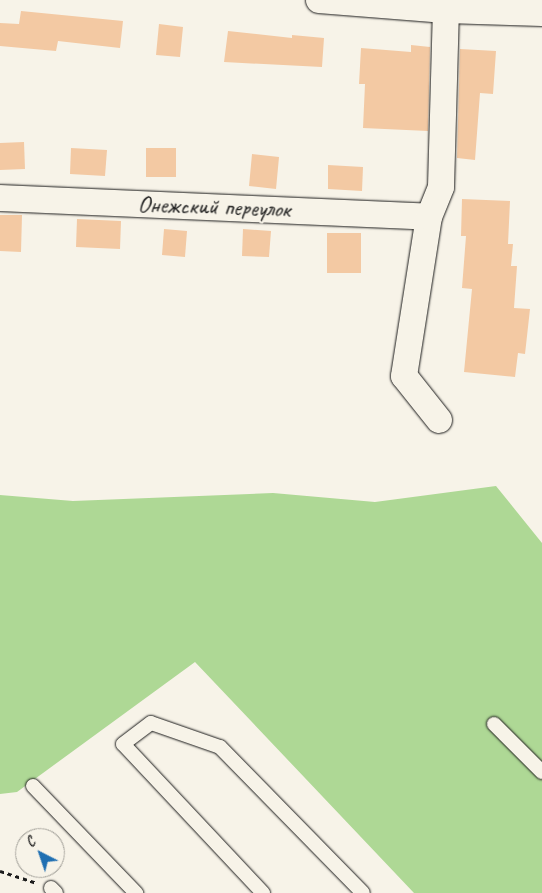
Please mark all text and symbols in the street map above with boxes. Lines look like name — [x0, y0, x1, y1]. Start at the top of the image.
street label: Онежский переулок — [137, 190, 291, 224]
north arrow — [15, 828, 65, 878]
text: С — [22, 833, 39, 851]

